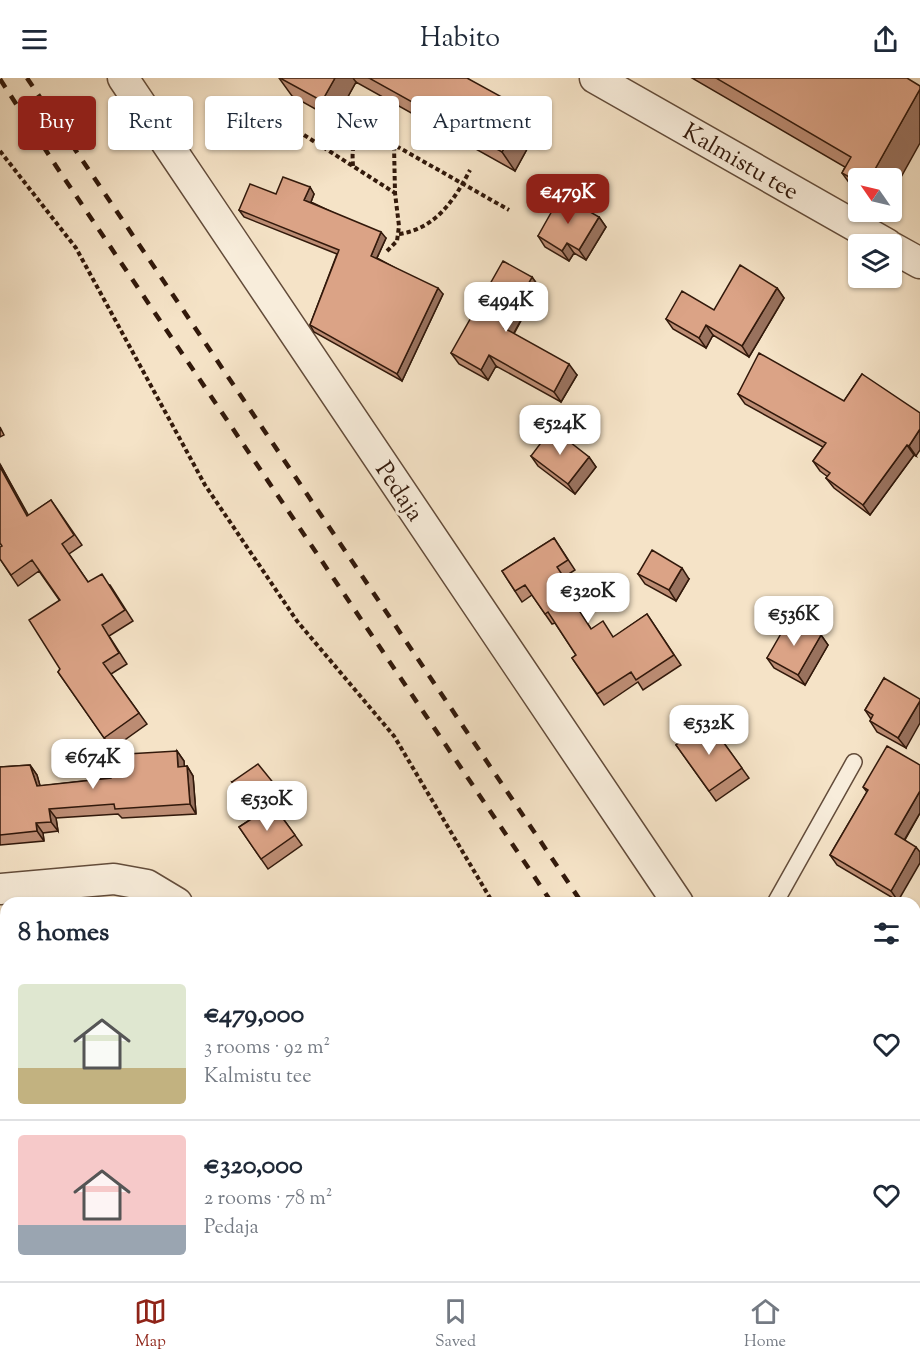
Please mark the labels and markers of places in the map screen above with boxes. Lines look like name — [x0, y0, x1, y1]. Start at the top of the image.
pin: €479K — [526, 174, 610, 225]
pin: €494K — [464, 282, 548, 333]
pin: €524K — [518, 405, 602, 456]
pin: €320K — [546, 573, 630, 624]
pin: €536K — [752, 596, 836, 647]
pin: €532K — [667, 705, 751, 756]
pin: €674K — [51, 739, 135, 790]
pin: €530K — [225, 781, 309, 832]

